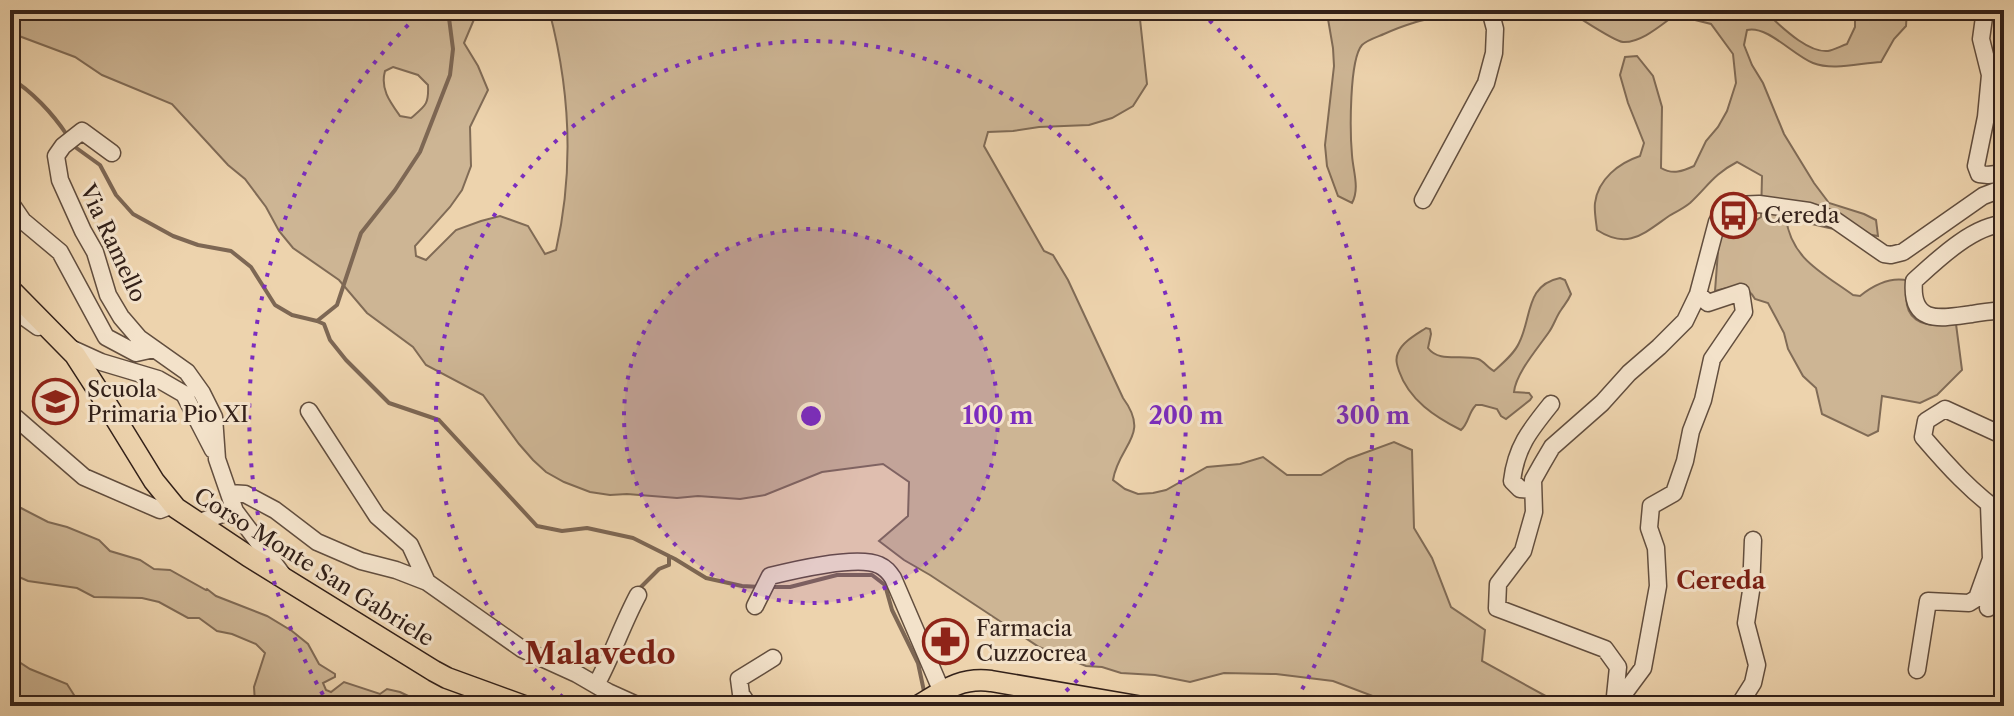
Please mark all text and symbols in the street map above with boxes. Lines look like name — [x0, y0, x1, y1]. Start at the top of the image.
street label: Via Ramello — [74, 179, 152, 306]
bus stop icon: Cereda — [1709, 191, 1757, 239]
place label: Cereda — [1764, 202, 1840, 229]
place label: Scuola Primaria Pio XI — [87, 376, 248, 428]
school or university icon: Scuola Primaria Pio XI — [32, 378, 80, 426]
text: 100 m — [962, 401, 1034, 430]
text: 200 m — [1149, 401, 1223, 430]
text: 300 m — [1336, 401, 1410, 430]
centre of rings — [797, 402, 825, 430]
street label: Corso Monte San Gabriele — [189, 482, 439, 652]
district label: Cereda — [1676, 566, 1767, 595]
place label: Farmacia Cuzzocrea — [976, 615, 1088, 667]
pharmacy icon: Farmacia Cuzzocrea — [921, 617, 969, 665]
district label: Malavedo — [525, 635, 675, 672]

